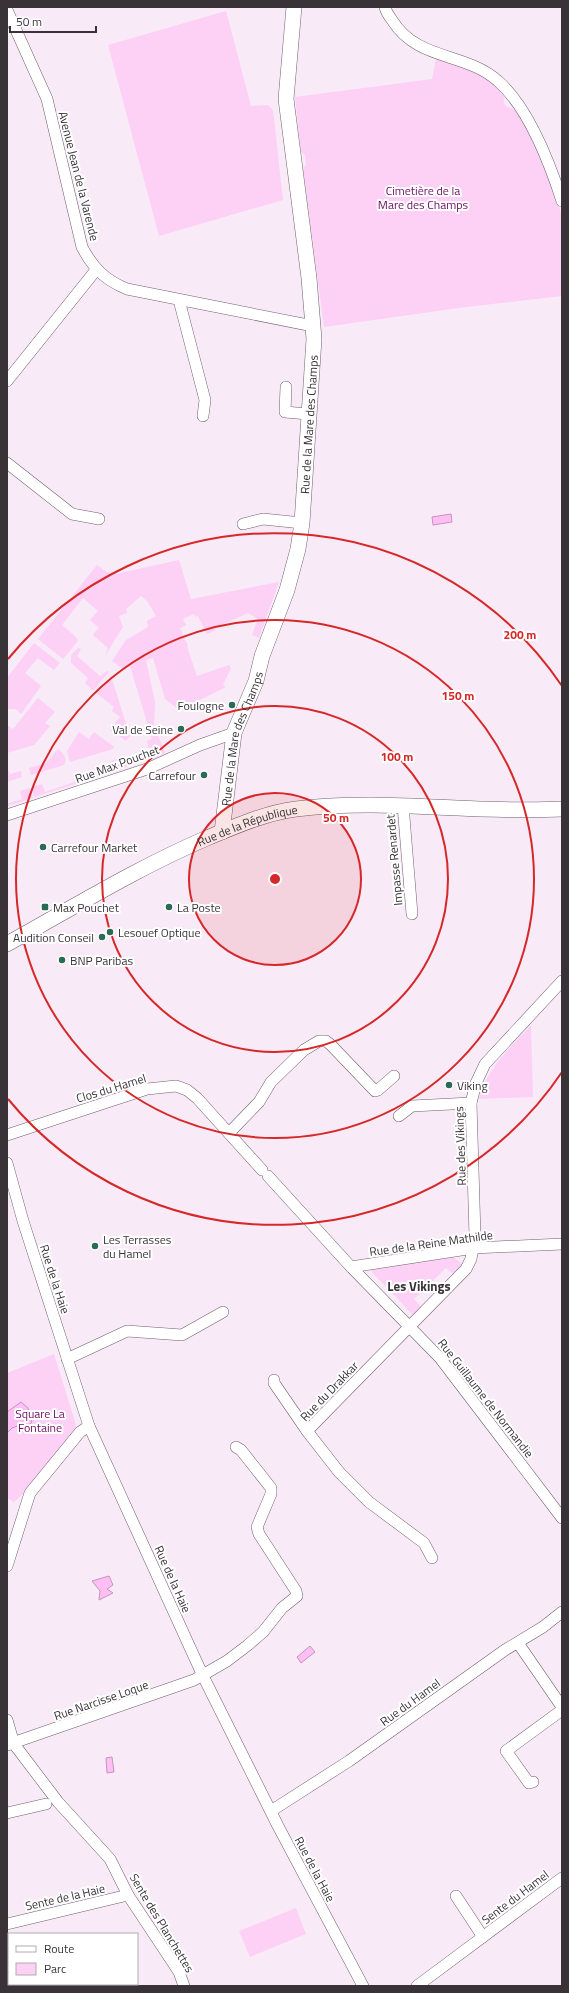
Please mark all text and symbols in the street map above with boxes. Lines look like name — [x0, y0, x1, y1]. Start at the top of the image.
scale bar — [10, 8, 96, 34]
text: 50 m — [16, 12, 42, 31]
street label: Avenue Jean de la Varende — [54, 109, 104, 243]
park label: Cimetière de la Mare des Champs — [378, 181, 469, 214]
street label: Rue de la Mare des Champs — [294, 354, 322, 495]
text: 200 m — [504, 625, 536, 644]
street label: Rue de la Mare des Champs — [216, 669, 268, 807]
text: 150 m — [442, 686, 474, 705]
place label: Foulogne — [177, 696, 224, 715]
marker: Foulogne — [227, 700, 237, 710]
place label: Val de Seine — [112, 720, 173, 739]
marker: Val de Seine — [176, 724, 186, 734]
street label: Rue Max Pouchet — [72, 740, 162, 788]
text: 100 m — [381, 747, 413, 766]
place label: Carrefour — [148, 766, 196, 785]
marker: Carrefour — [199, 770, 209, 780]
street label: Rue de la République — [194, 799, 299, 851]
text: 50 m — [323, 808, 349, 827]
street label: Impasse Renardet — [380, 813, 407, 906]
place label: Carrefour Market — [51, 838, 138, 857]
marker: Carrefour Market — [38, 842, 48, 852]
centre of rings — [268, 872, 282, 886]
place label: Max Pouchet — [53, 898, 120, 917]
place label: La Poste — [177, 898, 221, 917]
marker: Max Pouchet — [40, 902, 50, 912]
marker: La Poste — [164, 902, 174, 912]
place label: Lesouef Optique — [118, 923, 201, 942]
marker: Lesouef Optique — [105, 927, 115, 937]
place label: Audition Conseil — [13, 928, 94, 947]
marker: Audition Conseil — [97, 932, 107, 942]
place label: BNP Paribas — [70, 951, 133, 970]
marker: BNP Paribas — [57, 955, 67, 965]
street label: Clos du Hamel — [74, 1068, 148, 1108]
place label: Viking — [457, 1076, 488, 1095]
marker: Viking — [444, 1080, 454, 1090]
street label: Rue des Vikings — [449, 1106, 471, 1186]
street label: Rue de la Reine Mathilde — [368, 1225, 494, 1261]
place label: Les Terrasses du Hamel — [103, 1230, 172, 1263]
marker: Les Terrasses du Hamel — [90, 1241, 100, 1251]
street label: Rue de la Haie — [35, 1242, 75, 1316]
district label: Les Vikings — [387, 1276, 451, 1296]
street label: Rue Guillaume de Normandie — [433, 1334, 539, 1462]
street label: Rue du Drakkar — [295, 1357, 363, 1425]
park label: Square La Fontaine — [15, 1404, 65, 1437]
street label: Rue de la Haie — [150, 1542, 196, 1616]
street label: Rue du Hamel — [376, 1674, 444, 1730]
street label: Rue Narcisse Loque — [51, 1675, 151, 1725]
street label: Rue de la Haie — [290, 1833, 340, 1905]
street label: Sente du Hamel — [477, 1865, 553, 1929]
street label: Sente des Planchettes — [125, 1870, 199, 1977]
street label: Sente de la Haie — [23, 1879, 107, 1915]
legend — [8, 1933, 138, 1985]
text: Route — [44, 1939, 74, 1958]
text: Parc — [44, 1959, 66, 1978]

